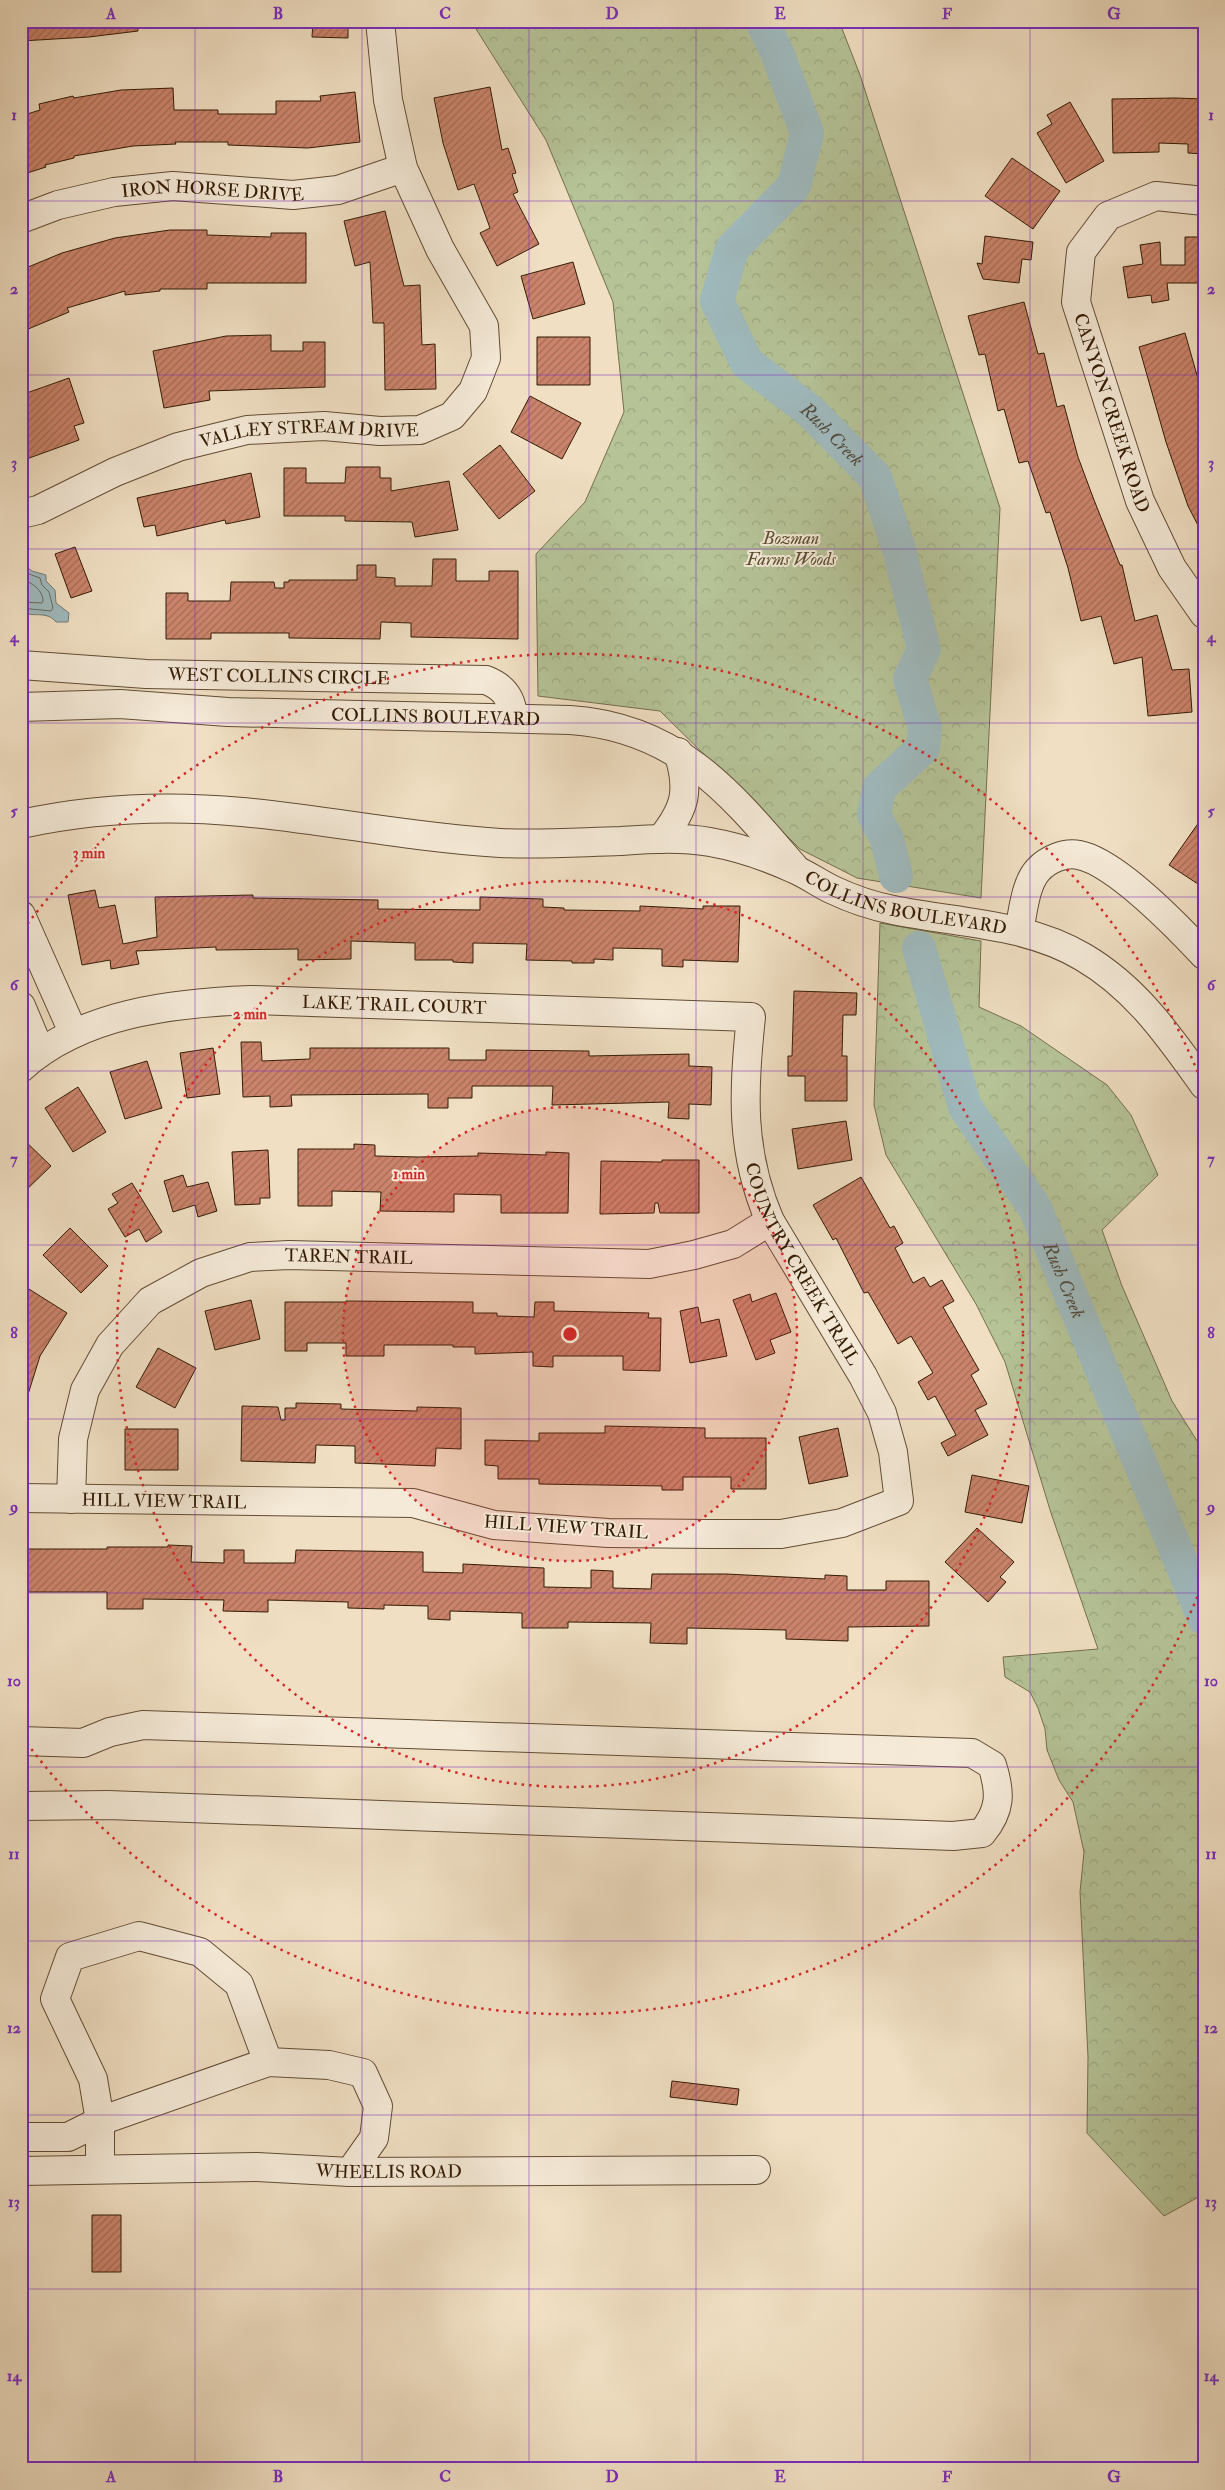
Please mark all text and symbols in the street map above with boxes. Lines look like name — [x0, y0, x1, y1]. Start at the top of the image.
text: A — [105, 4, 117, 24]
text: B — [273, 4, 283, 24]
text: C — [439, 4, 451, 24]
text: D — [605, 4, 619, 24]
text: E — [774, 4, 786, 24]
text: F — [942, 4, 952, 24]
text: G — [1107, 4, 1121, 24]
text: 1 — [11, 105, 17, 125]
text: 1 — [1208, 105, 1214, 125]
street label: IRON HORSE DRIVE — [120, 175, 305, 207]
text: 2 — [10, 279, 18, 299]
text: 2 — [1207, 279, 1215, 299]
street label: CANYON CREEK ROAD — [1068, 310, 1155, 517]
water label: Rush Creek — [795, 397, 869, 472]
street label: VALLEY STREAM DRIVE — [197, 415, 419, 453]
text: 3 — [11, 453, 17, 473]
text: 3 — [1208, 453, 1214, 473]
park label: Bozman Farms Woods — [745, 527, 837, 571]
text: 4 — [9, 627, 20, 647]
text: 4 — [1206, 627, 1217, 647]
street label: WEST COLLINS CIRCLE — [167, 663, 390, 690]
street label: COLLINS BOULEVARD — [331, 703, 540, 731]
text: 5 — [10, 801, 18, 821]
text: 5 — [1207, 801, 1215, 821]
text: 3 min — [73, 844, 105, 863]
street label: COLLINS BOULEVARD — [800, 866, 1009, 940]
text: 6 — [10, 975, 20, 995]
text: 6 — [1207, 975, 1217, 995]
street label: LAKE TRAIL COURT — [301, 991, 487, 1020]
text: 2 min — [233, 1005, 267, 1024]
text: 7 — [10, 1149, 18, 1169]
text: 7 — [1207, 1149, 1215, 1169]
street label: COUNTRY CREEK TRAIL — [740, 1160, 865, 1370]
text: 1 min — [393, 1165, 425, 1184]
water label: Rush Creek — [1037, 1237, 1090, 1322]
street label: TAREN TRAIL — [284, 1244, 413, 1270]
text: 8 — [10, 1323, 18, 1343]
text: 8 — [1207, 1323, 1215, 1343]
centre of rings — [561, 1325, 579, 1343]
street label: HILL VIEW TRAIL — [81, 1489, 247, 1514]
text: 9 — [8, 1497, 18, 1517]
text: 9 — [1205, 1497, 1215, 1517]
street label: HILL VIEW TRAIL — [483, 1510, 649, 1545]
text: 10 — [7, 1671, 21, 1691]
text: 10 — [1204, 1671, 1218, 1691]
text: 11 — [8, 1844, 20, 1864]
text: 11 — [1205, 1844, 1217, 1864]
text: 12 — [7, 2018, 21, 2038]
text: 12 — [1204, 2018, 1218, 2038]
street label: WHEELIS ROAD — [314, 2159, 462, 2184]
text: 13 — [8, 2192, 20, 2212]
text: 13 — [1205, 2192, 1217, 2212]
text: 14 — [7, 2366, 23, 2386]
text: 14 — [1204, 2366, 1220, 2386]
text: A — [105, 2467, 117, 2487]
text: B — [273, 2467, 283, 2487]
text: C — [439, 2467, 451, 2487]
text: D — [605, 2467, 619, 2487]
text: E — [774, 2467, 786, 2487]
text: F — [942, 2467, 952, 2487]
text: G — [1107, 2467, 1121, 2487]

